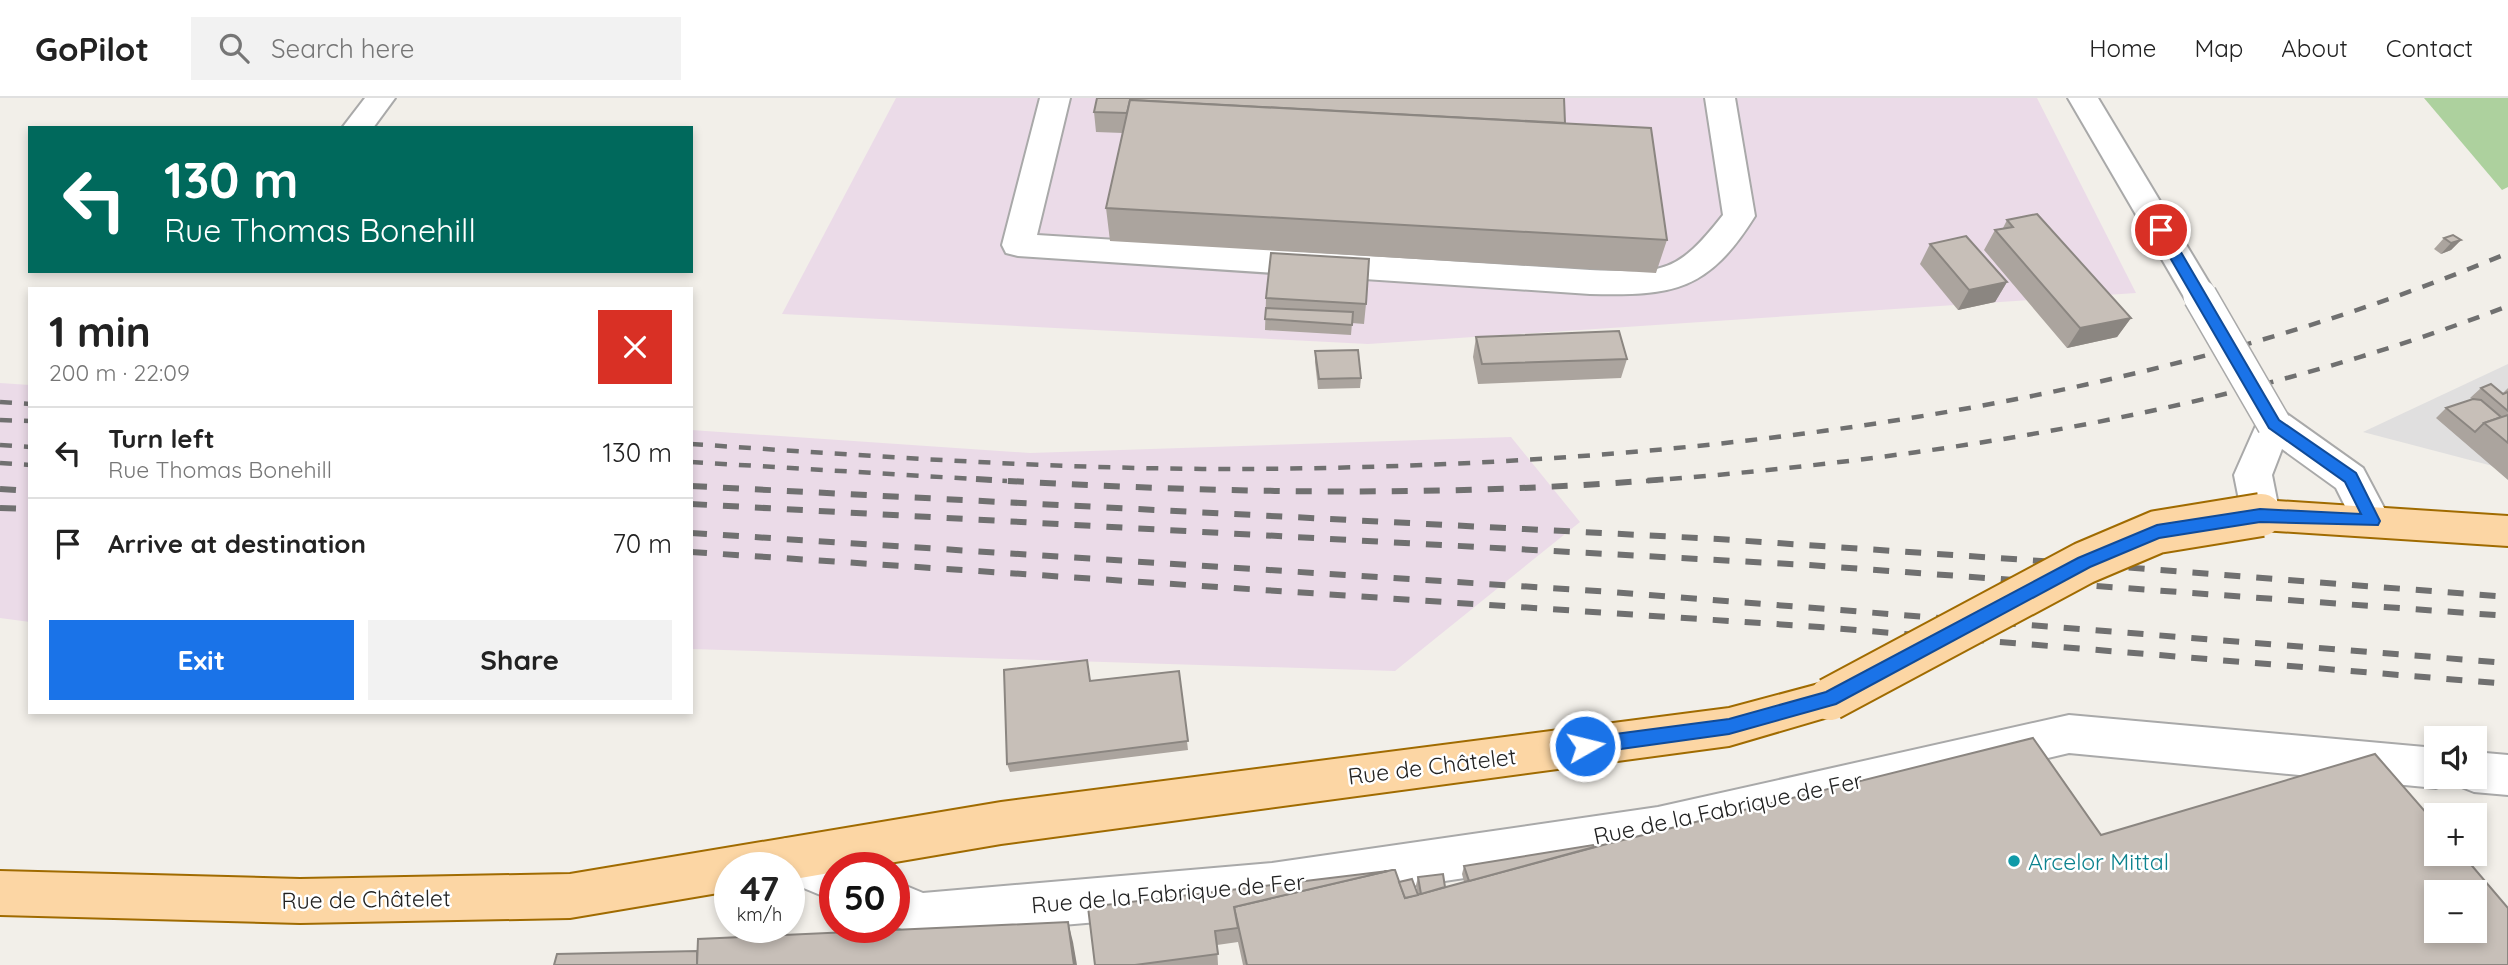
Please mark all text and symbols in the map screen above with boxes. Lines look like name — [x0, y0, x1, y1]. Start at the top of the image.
search box — [191, 17, 681, 80]
text: GoPilot — [35, 28, 149, 69]
icon: search — [215, 29, 253, 67]
text: Search here — [271, 32, 414, 65]
text: Home — [2089, 33, 2156, 63]
text: Map — [2194, 33, 2243, 63]
text: About — [2281, 33, 2348, 63]
text: Contact — [2386, 33, 2473, 63]
text: 130 m — [164, 149, 298, 210]
icon: left — [49, 154, 140, 245]
pin — [2131, 200, 2191, 260]
text: Rue Thomas Bonehill — [164, 210, 476, 250]
icon: arrive — [2142, 211, 2180, 249]
text: 1 min — [49, 305, 151, 358]
button: close — [598, 310, 672, 384]
text: 200 m · 22:09 — [49, 358, 190, 387]
text: Turn left — [108, 422, 215, 455]
icon: left — [49, 434, 87, 472]
text: 130 m — [602, 436, 672, 469]
text: Rue Thomas Bonehill — [108, 455, 332, 484]
icon: arrive — [49, 525, 87, 563]
text: Arrive at destination — [108, 527, 366, 560]
text: 70 m — [612, 527, 672, 560]
button: Exit — [49, 620, 354, 700]
button: Share — [368, 620, 672, 700]
position arrow — [1548, 709, 1622, 783]
map controls — [2424, 726, 2487, 943]
button: sound — [2424, 726, 2487, 789]
street label: Rue de Châtelet — [1346, 741, 1518, 791]
street label: Rue de la Fabrique de Fer — [1591, 765, 1865, 851]
button: + — [2424, 803, 2487, 866]
place label: Arcelor Mittal — [2028, 847, 2169, 876]
speed limit sign: 50 — [819, 852, 910, 943]
marker: Arcelor Mittal — [2006, 853, 2022, 869]
text: 47 — [740, 866, 779, 910]
street label: Rue de la Fabrique de Fer — [1030, 867, 1306, 919]
button: − — [2424, 880, 2487, 943]
street label: Rue de Châtelet — [281, 883, 451, 915]
text: km/h — [737, 903, 782, 926]

